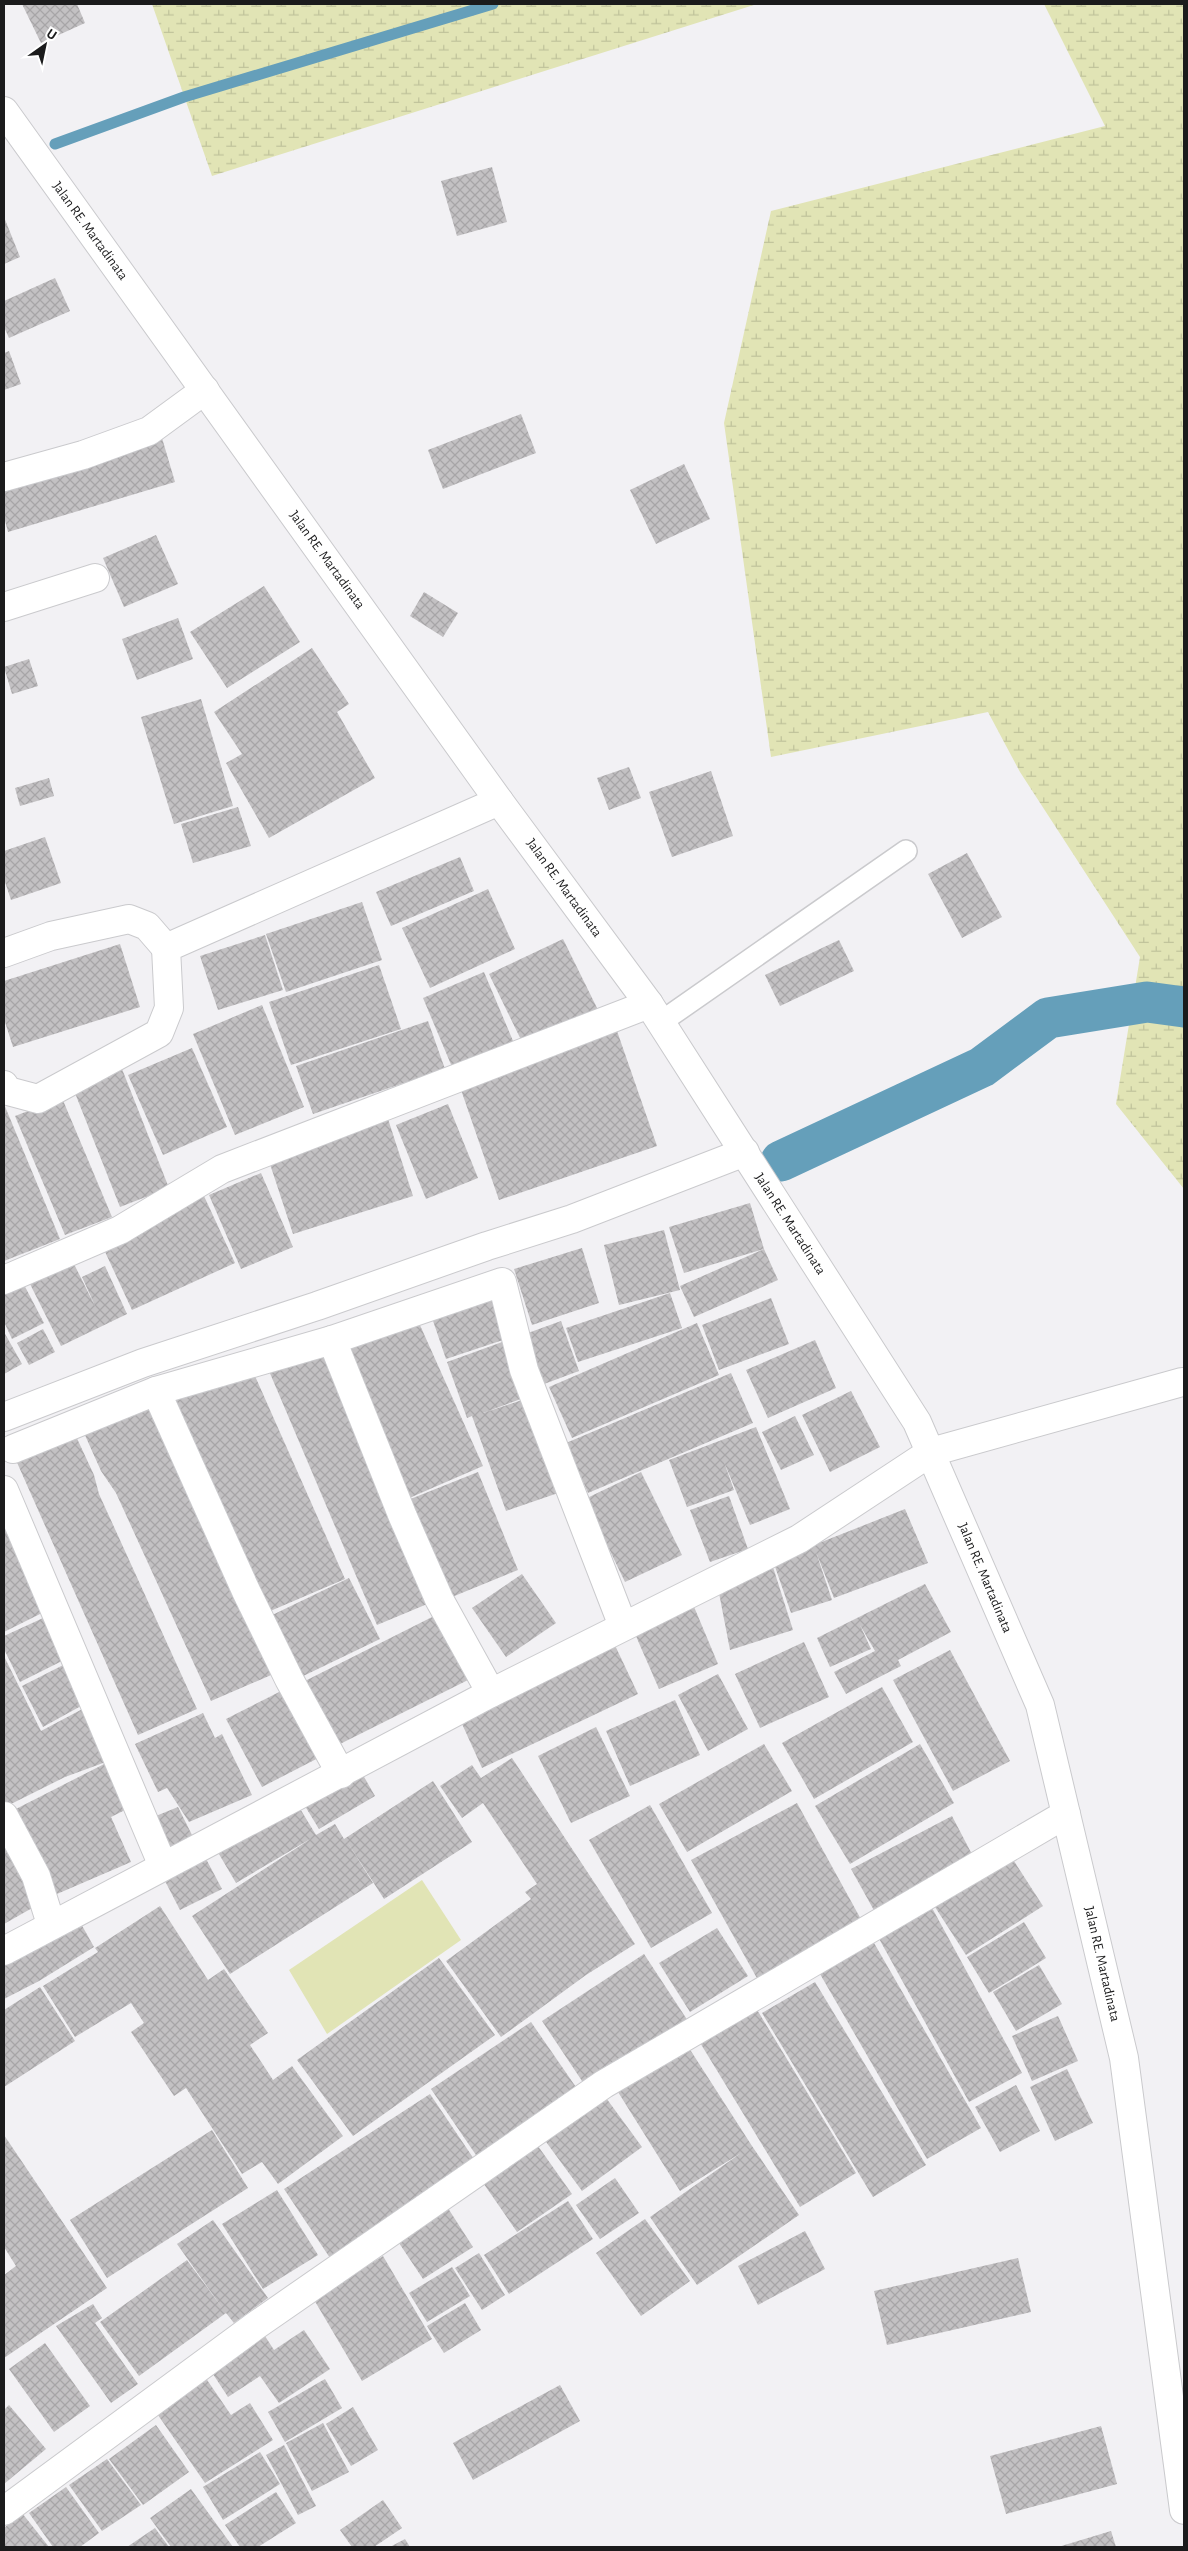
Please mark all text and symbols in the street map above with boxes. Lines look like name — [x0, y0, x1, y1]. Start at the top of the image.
north arrow — [20, 20, 70, 70]
text: U — [44, 27, 59, 43]
street label: Jalan RE. Martadinata — [50, 179, 131, 283]
street label: Jalan RE. Martadinata — [287, 508, 368, 612]
street label: Jalan RE. Martadinata — [524, 836, 605, 940]
street label: Jalan RE. Martadinata — [752, 1171, 828, 1278]
street label: Jalan RE. Martadinata — [956, 1521, 1015, 1635]
street label: Jalan RE. Martadinata — [1082, 1905, 1122, 2023]

